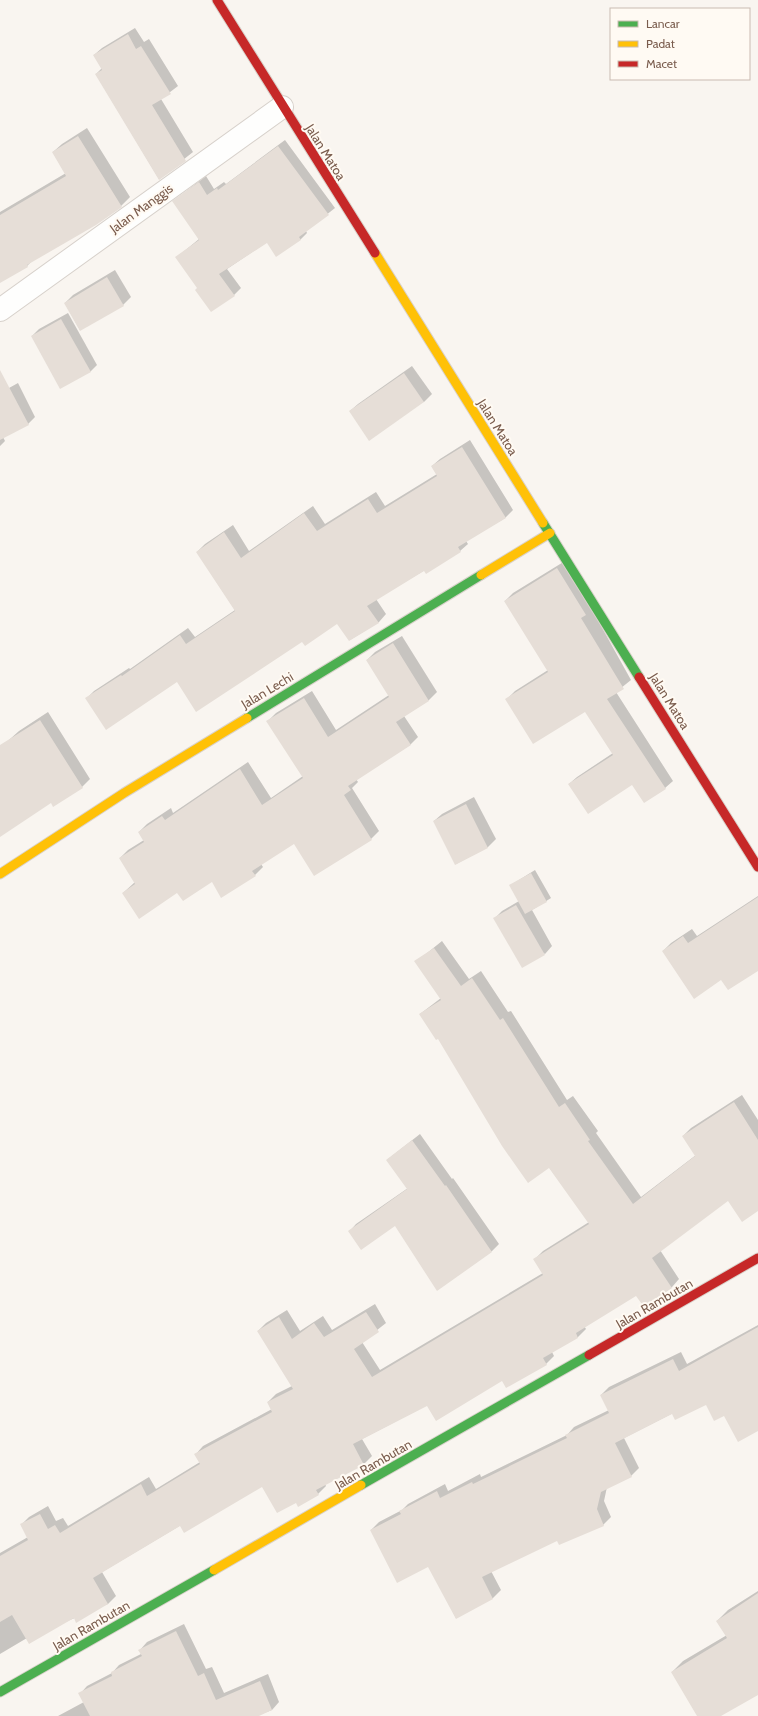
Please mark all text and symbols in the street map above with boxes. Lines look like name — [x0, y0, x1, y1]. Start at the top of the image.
legend — [610, 8, 750, 80]
text: Lancar — [646, 16, 680, 31]
text: Padat — [646, 36, 675, 51]
text: Macet — [646, 56, 677, 71]
street label: Jalan Matoa — [302, 120, 350, 184]
street label: Jalan Manggis — [105, 179, 176, 237]
street label: Jalan Matoa — [474, 395, 522, 459]
street label: Jalan Lechi — [237, 668, 296, 712]
street label: Jalan Matoa — [646, 669, 694, 733]
street label: Jalan Rambutan — [612, 1275, 695, 1332]
street label: Jalan Rambutan — [331, 1436, 414, 1493]
street label: Jalan Rambutan — [49, 1597, 132, 1654]

